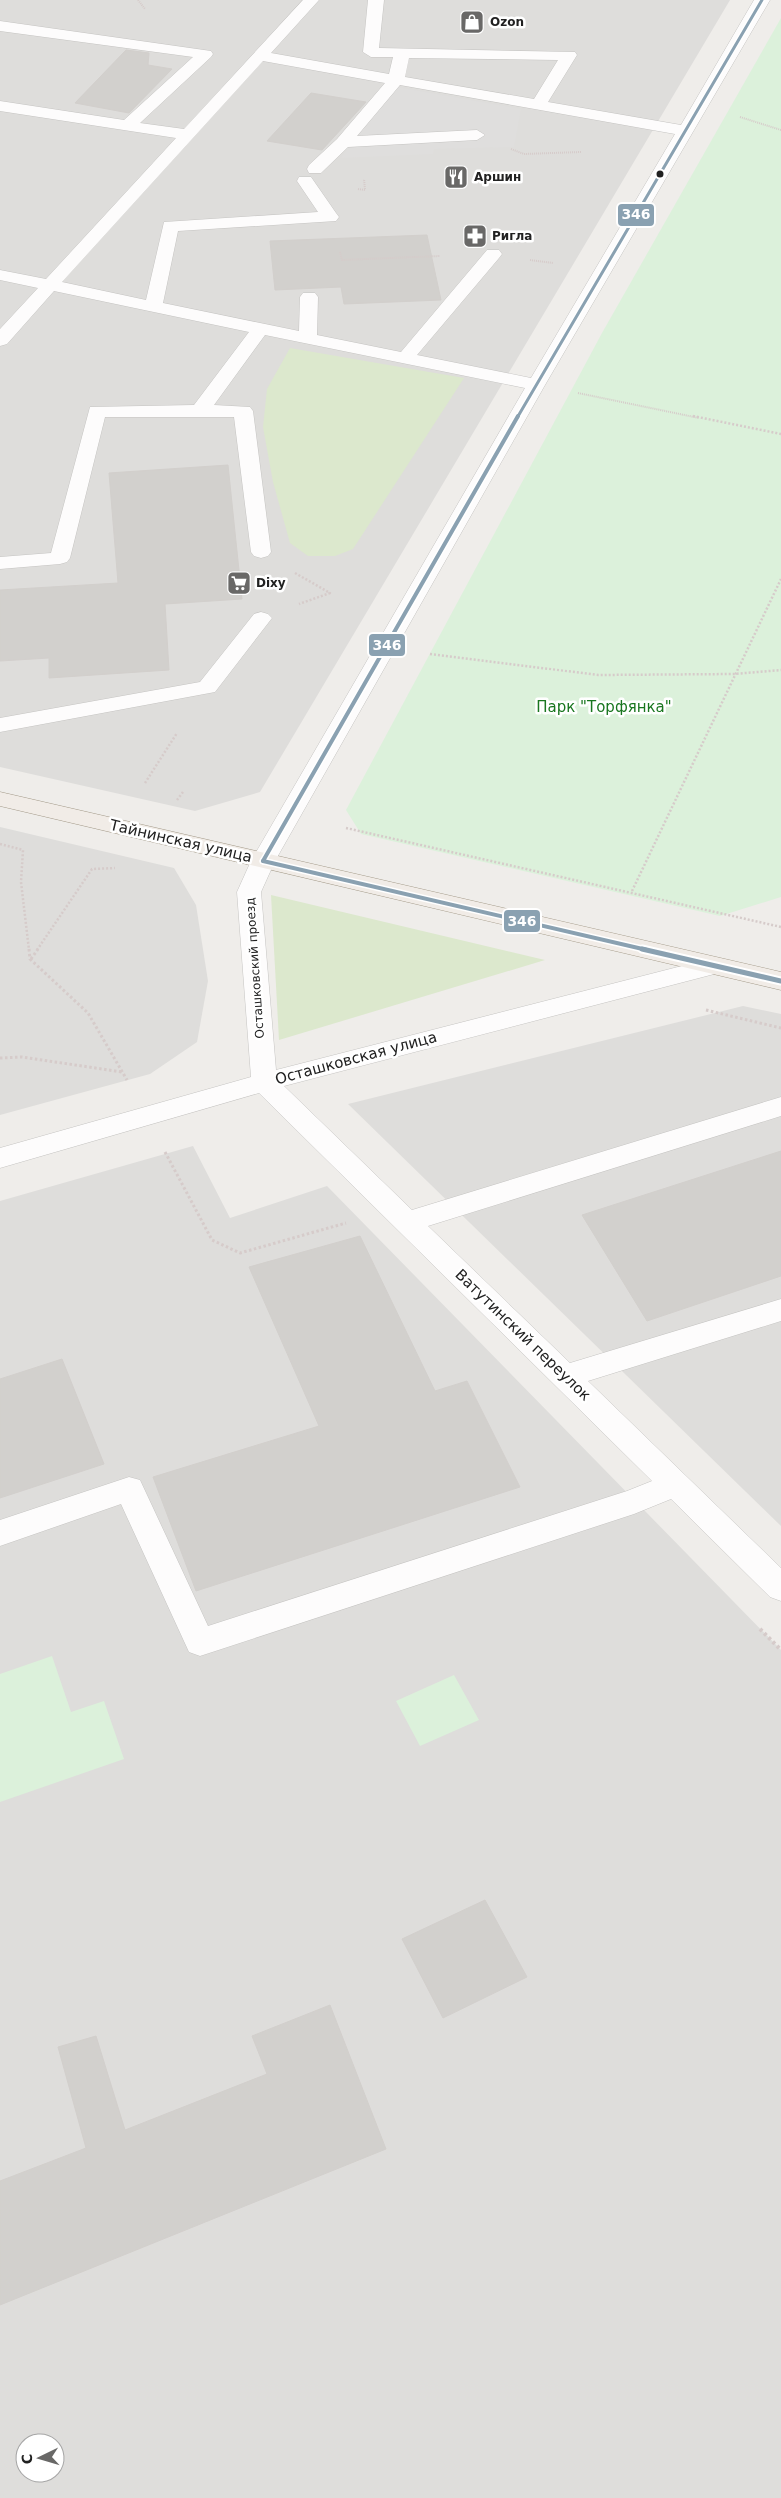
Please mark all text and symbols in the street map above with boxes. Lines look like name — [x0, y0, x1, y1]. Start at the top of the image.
shop icon: Ozon — [459, 9, 485, 35]
place label: Ozon — [490, 15, 524, 29]
restaurant icon: Аршин — [443, 164, 469, 190]
unlabelled marker — [655, 169, 665, 179]
place label: Аршин — [474, 170, 521, 184]
line badge: 346 — [617, 203, 655, 227]
text: 346 — [621, 206, 651, 222]
pharmacy icon: Ригла — [462, 223, 488, 249]
place label: Ригла — [492, 229, 532, 243]
supermarket icon: Dixy — [226, 570, 252, 596]
place label: Dixy — [256, 576, 286, 590]
line badge: 346 — [368, 633, 406, 657]
text: 346 — [372, 637, 402, 653]
park label: Парк "Торфянка" — [536, 698, 672, 716]
street label: Тайнинская улица — [107, 816, 254, 866]
street label: Осташковский проезд — [243, 897, 267, 1039]
line badge: 346 — [503, 909, 541, 933]
text: 346 — [507, 913, 537, 929]
street label: Осташковская улица — [273, 1028, 439, 1088]
street label: Ватутинский переулок — [451, 1266, 595, 1404]
north arrow — [15, 2433, 65, 2483]
text: С — [19, 2453, 35, 2465]

